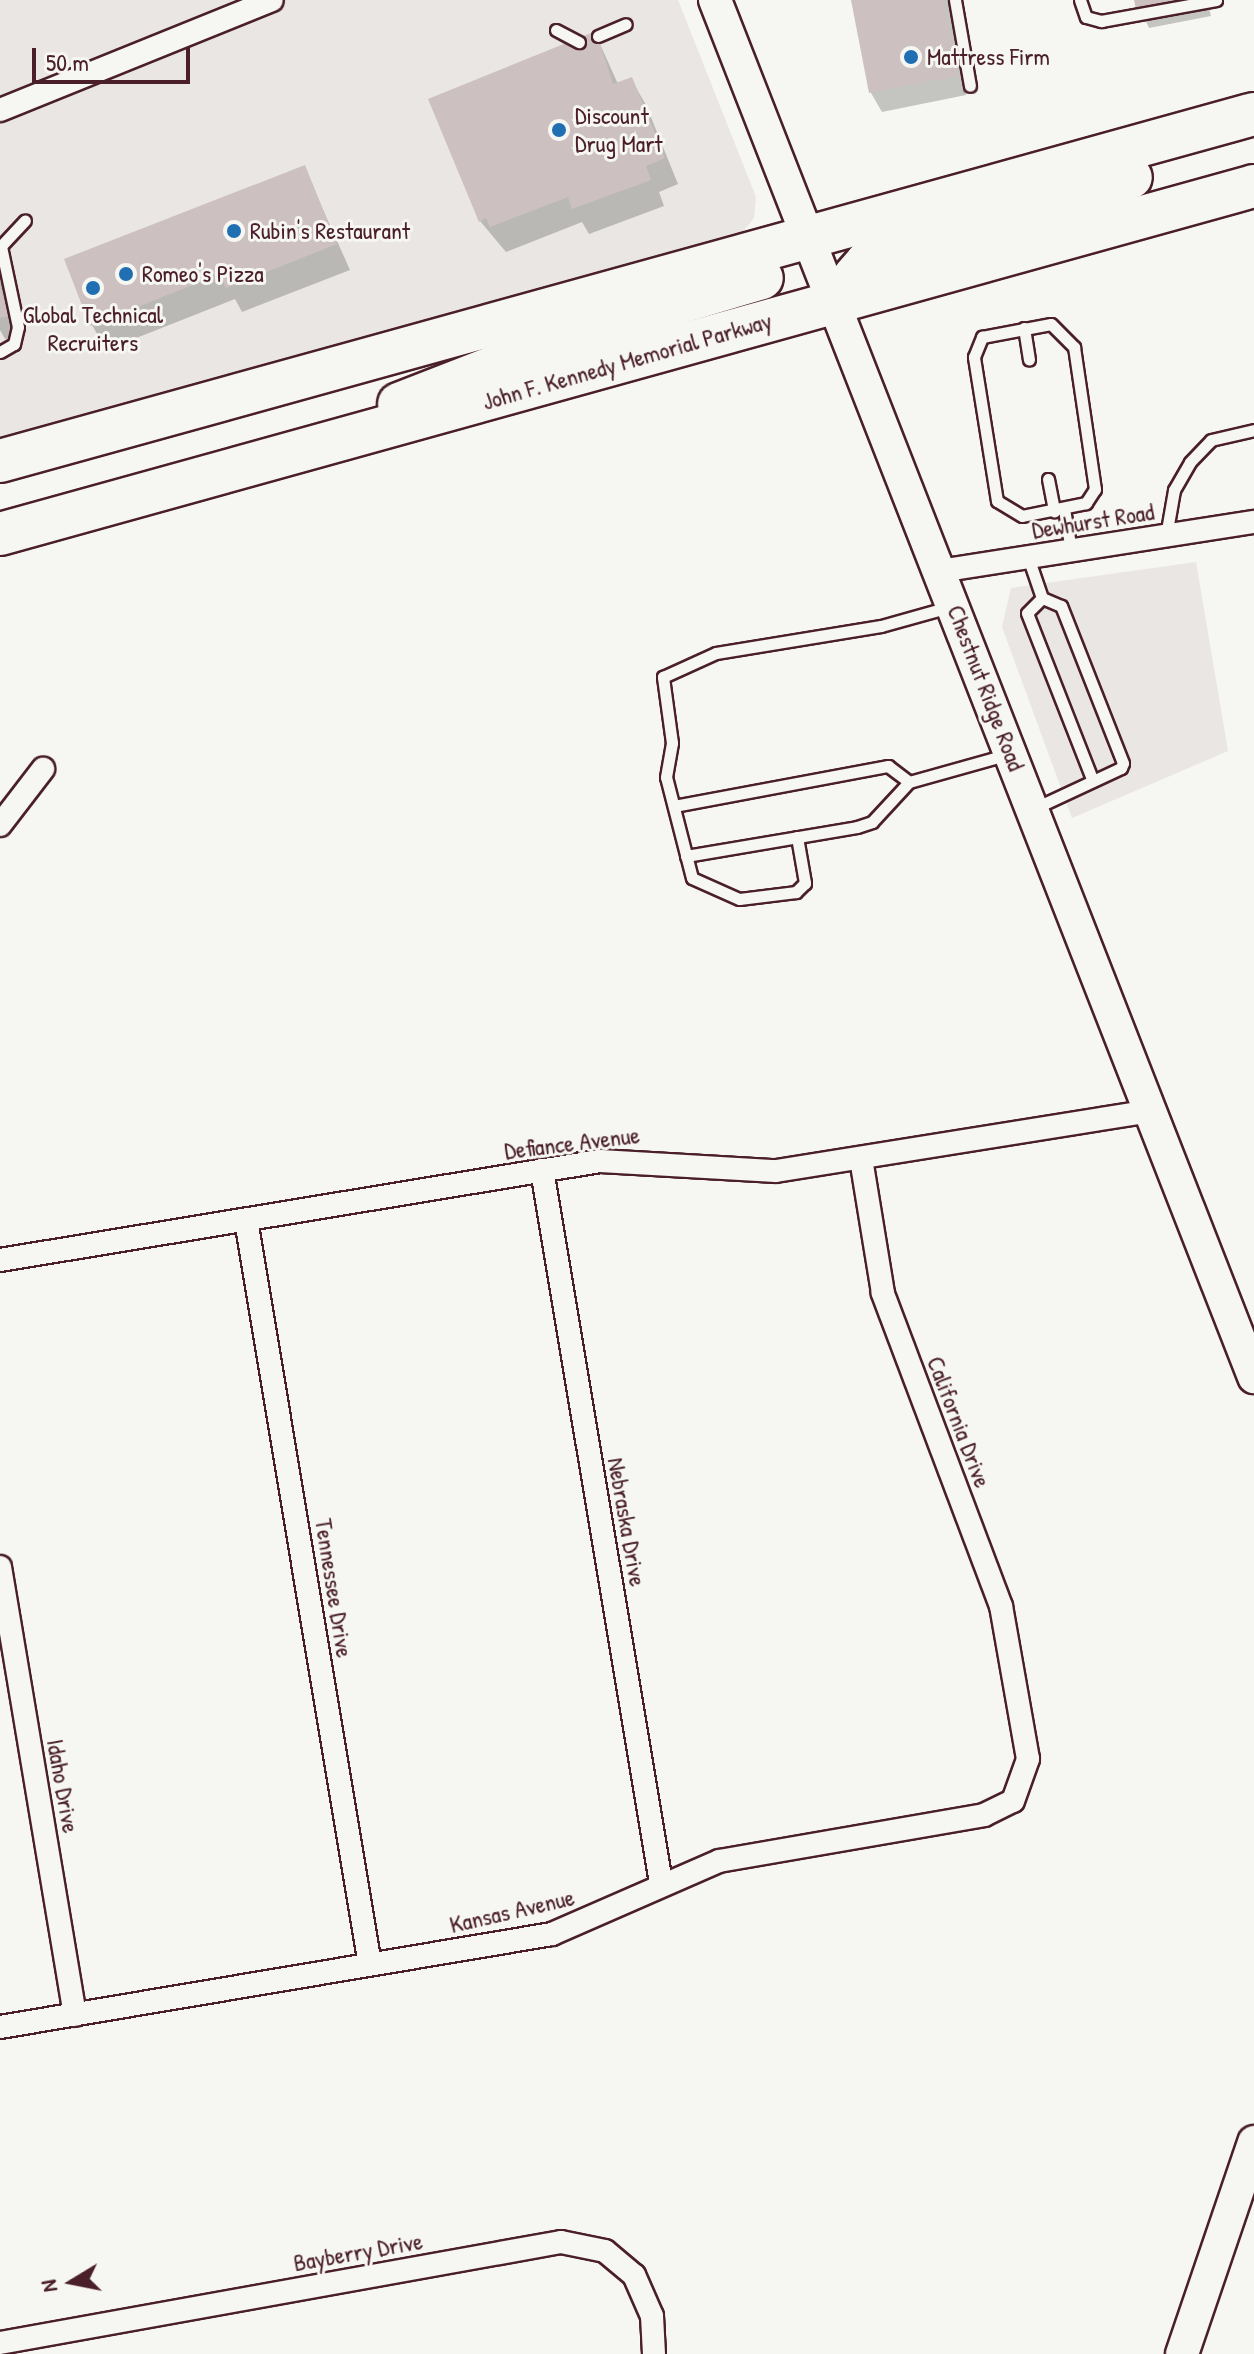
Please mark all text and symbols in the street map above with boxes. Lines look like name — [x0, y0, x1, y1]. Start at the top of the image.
scale bar — [36, 32, 194, 82]
place label: Mattress Firm — [927, 43, 1050, 71]
text: 50 m — [46, 46, 89, 78]
marker: Mattress Firm — [902, 48, 920, 66]
place label: Discount Drug Mart — [575, 102, 663, 158]
marker: Discount Drug Mart — [550, 121, 568, 139]
place label: Rubin's Restaurant — [250, 217, 410, 245]
marker: Rubin's Restaurant — [225, 222, 243, 240]
place label: Romeo's Pizza — [142, 260, 264, 288]
marker: Romeo's Pizza — [117, 265, 135, 283]
marker: Global Technical Recruiters — [84, 279, 102, 297]
place label: Global Technical Recruiters — [23, 301, 163, 357]
street label: John F. Kennedy Memorial Parkway — [479, 306, 775, 416]
street label: Dewhurst Road — [1030, 497, 1156, 545]
street label: Chestnut Ridge Road — [941, 601, 1031, 775]
street label: Defiance Avenue — [503, 1120, 641, 1166]
street label: California Drive — [921, 1352, 997, 1492]
street label: Nebraska Drive — [602, 1455, 652, 1589]
street label: Tennessee Drive — [309, 1516, 359, 1660]
street label: Idaho Drive — [41, 1737, 85, 1835]
street label: Kansas Avenue — [447, 1883, 577, 1939]
street label: Bayberry Drive — [291, 2226, 425, 2278]
north arrow — [32, 2242, 112, 2322]
text: N — [33, 2278, 64, 2295]

